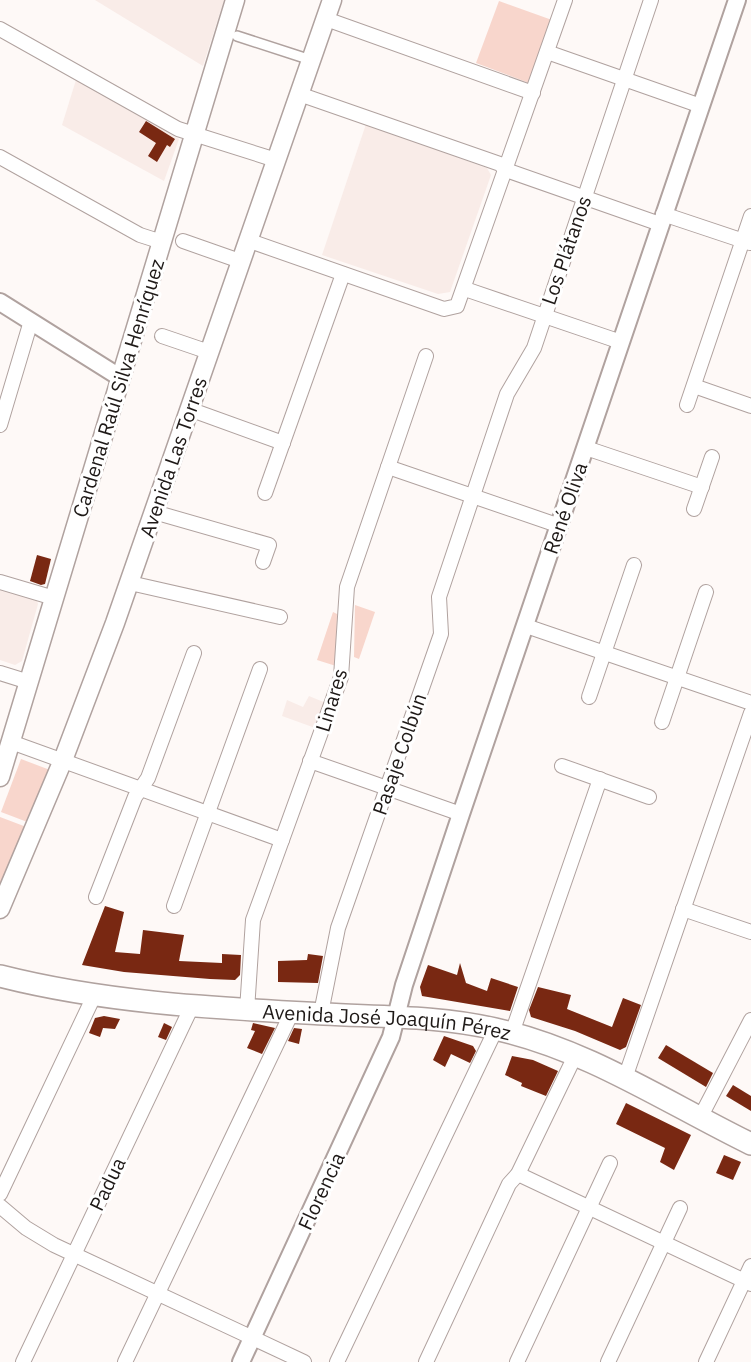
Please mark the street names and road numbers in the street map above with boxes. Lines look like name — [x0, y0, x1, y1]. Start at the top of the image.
street label: Los Plátanos — [535, 192, 597, 308]
street label: Cardenal Raúl Silva Henríquez — [66, 256, 170, 520]
street label: Avenida Las Torres — [133, 373, 213, 541]
street label: René Oliva — [537, 458, 593, 558]
street label: Linares — [309, 665, 353, 735]
street label: Pasaje Colbún — [366, 690, 432, 818]
street label: Avenida José Joaquín Pérez — [262, 997, 514, 1046]
street label: Florencia — [291, 1147, 351, 1234]
street label: Padua — [83, 1153, 132, 1215]

